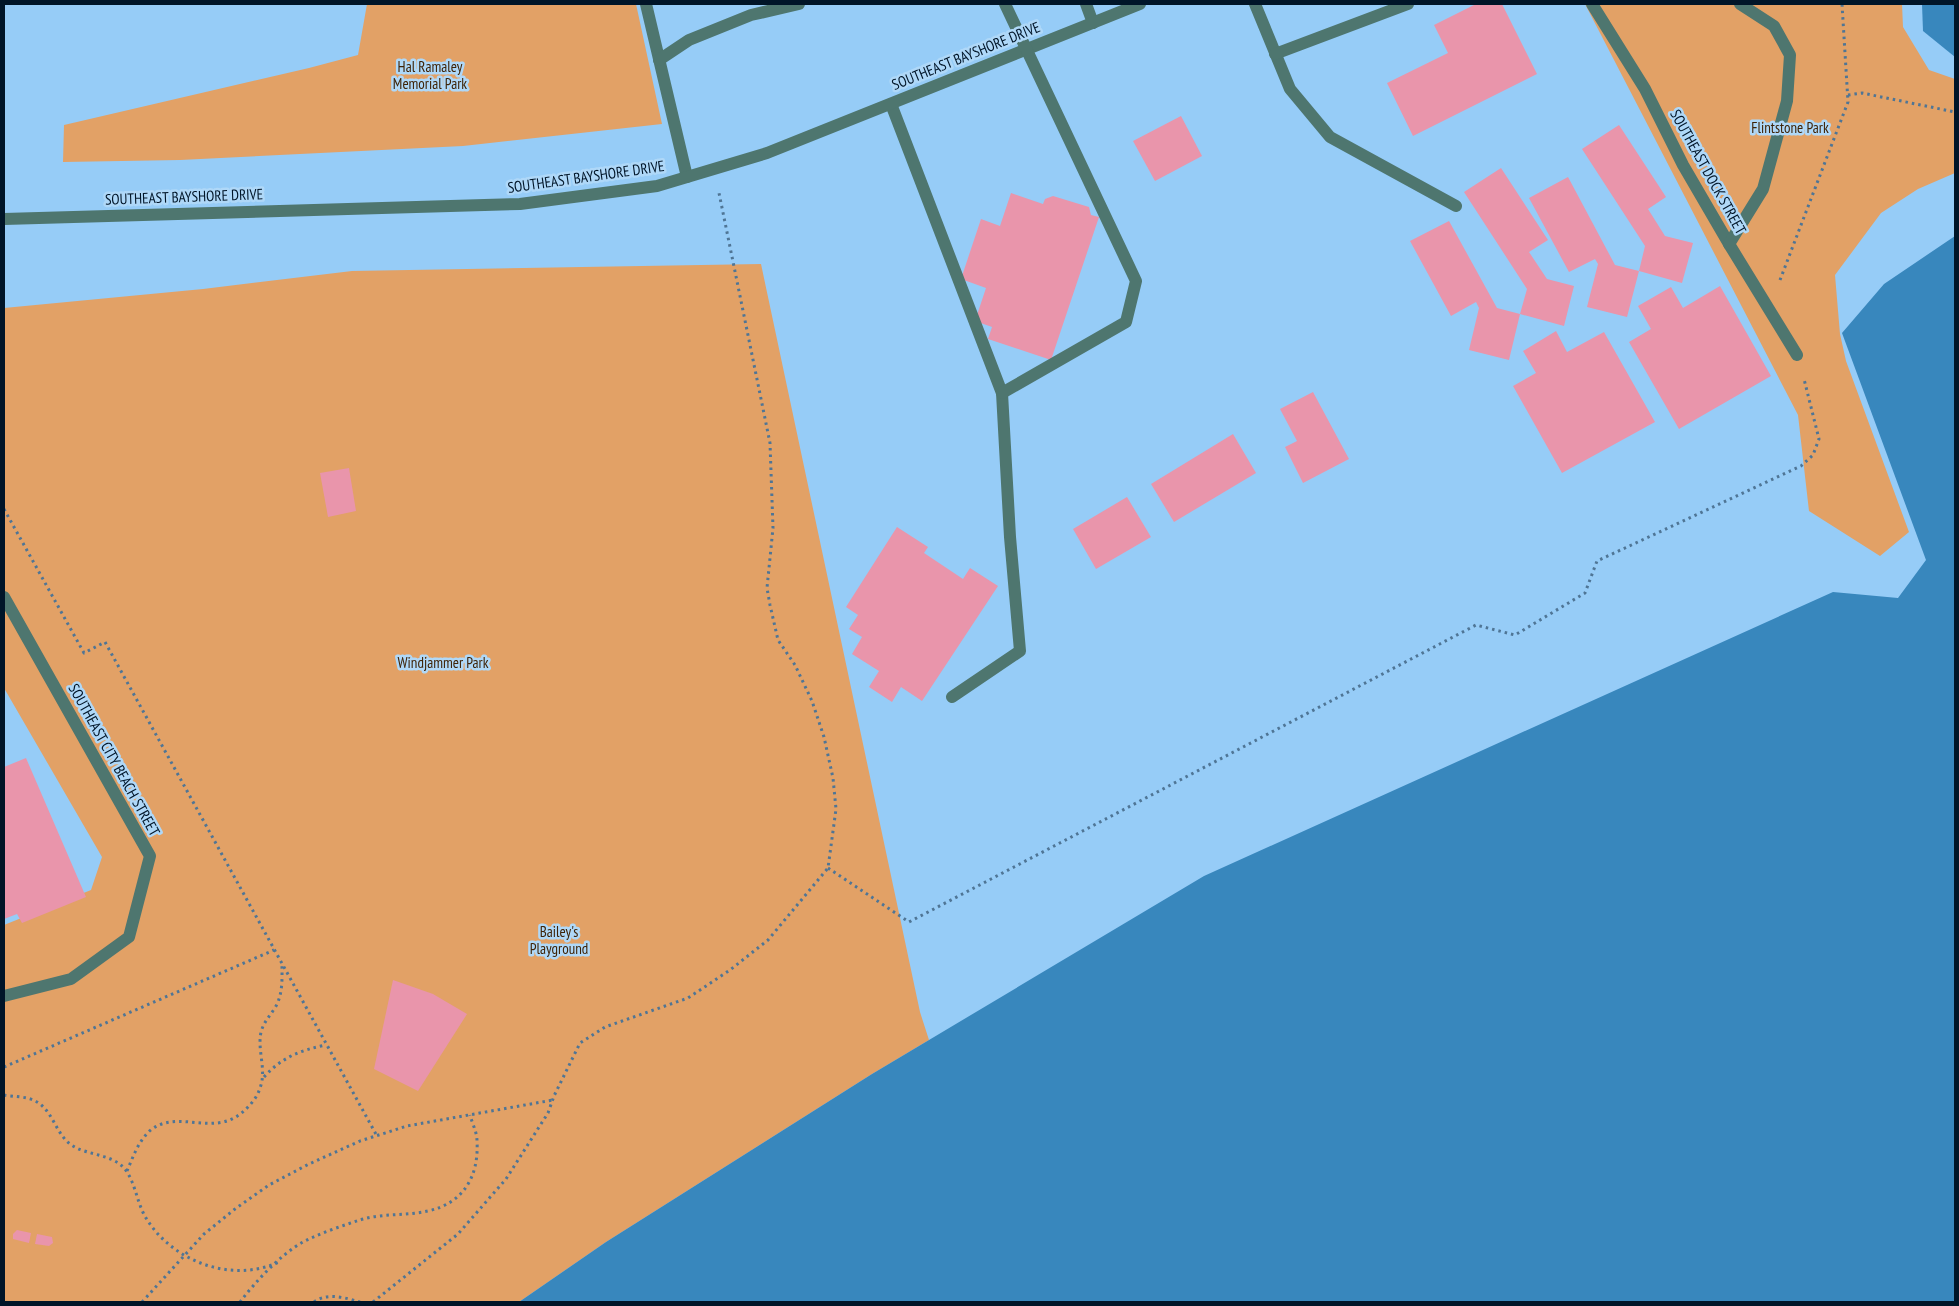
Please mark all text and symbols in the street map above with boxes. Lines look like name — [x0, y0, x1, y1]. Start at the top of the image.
street label: SOUTHEAST BAYSHORE DRIVE — [889, 17, 1043, 94]
park label: Hal Ramaley Memorial Park — [393, 57, 467, 93]
street label: SOUTHEAST DOCK STREET — [1666, 106, 1751, 238]
park label: Flintstone Park — [1751, 118, 1829, 137]
street label: SOUTHEAST BAYSHORE DRIVE — [506, 156, 666, 197]
street label: SOUTHEAST BAYSHORE DRIVE — [105, 184, 263, 209]
park label: Windjammer Park — [398, 653, 489, 672]
street label: SOUTHEAST CITY BEACH STREET — [65, 680, 164, 840]
park label: Bailey's Playground — [530, 922, 588, 958]

